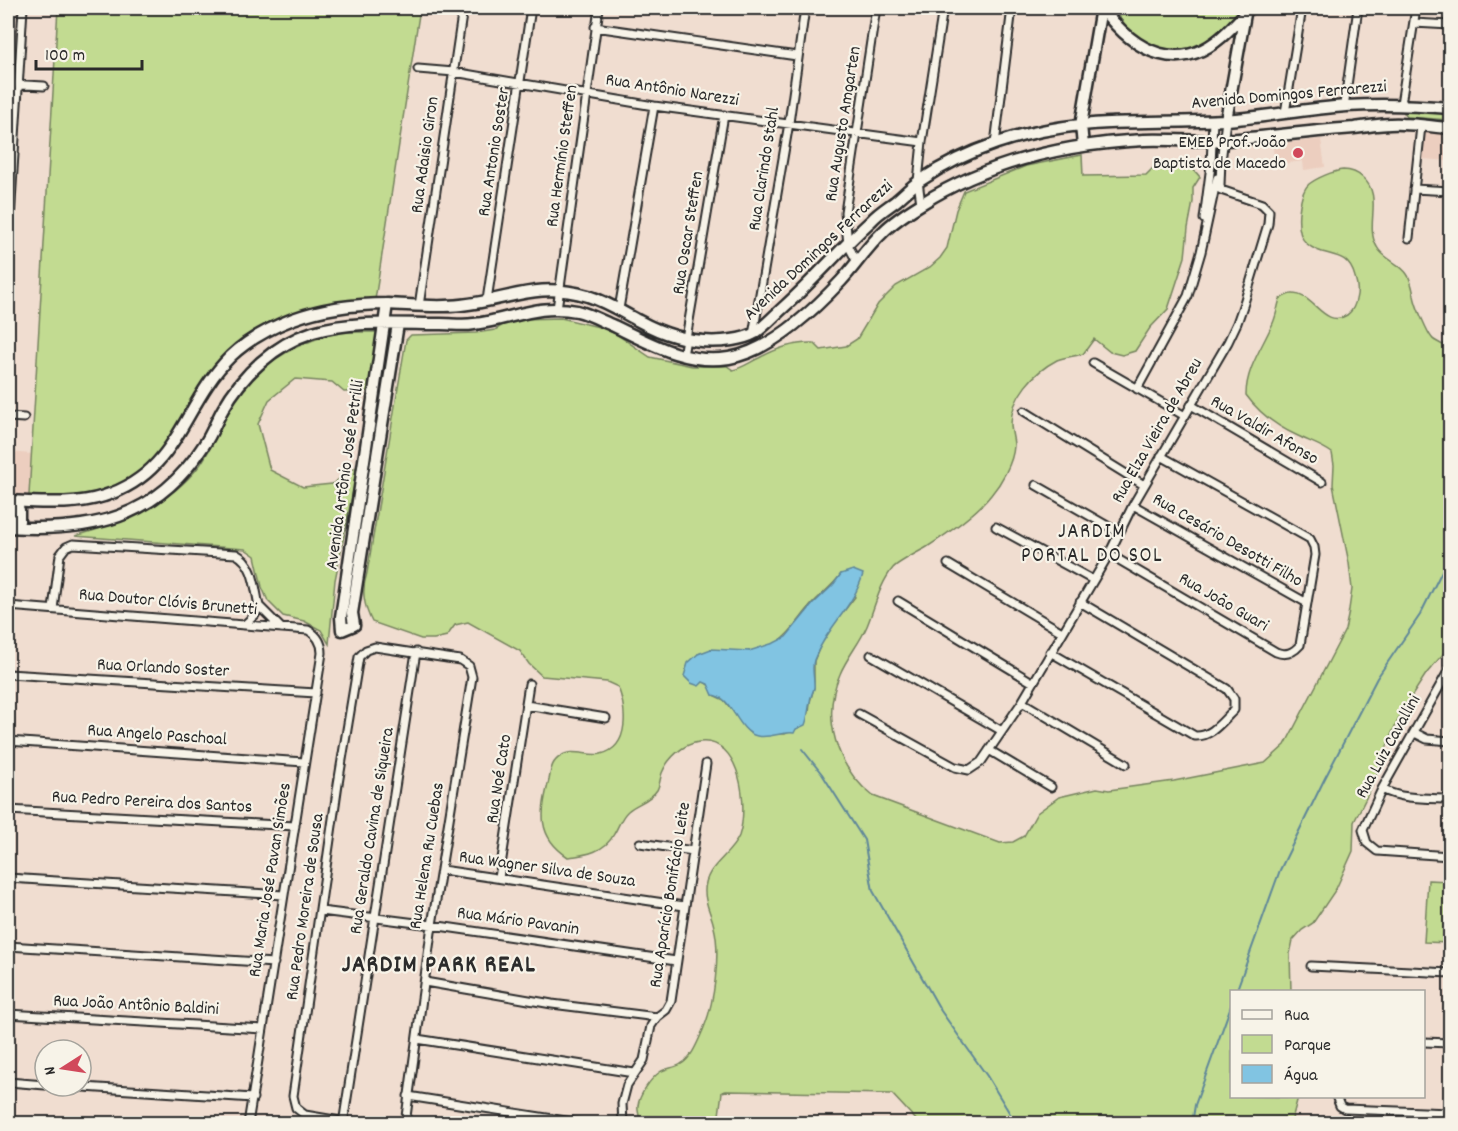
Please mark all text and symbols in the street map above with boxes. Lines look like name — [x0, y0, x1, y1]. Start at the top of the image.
scale bar — [36, 33, 142, 71]
text: 100 m — [45, 44, 85, 69]
street label: Rua Augusto Amgarten — [819, 45, 869, 203]
street label: Rua Antônio Narezzi — [604, 68, 740, 114]
street label: Avenida Domingos Ferrarezzi — [1190, 75, 1388, 117]
street label: Rua Hermínio Steffen — [541, 83, 585, 229]
street label: Rua Antonio Soster — [472, 85, 518, 218]
street label: Rua Adaisio Giron — [405, 95, 447, 215]
street label: Rua Clarindo Stahl — [743, 105, 787, 233]
place label: EMEB Prof. João Baptista de Macedo — [1153, 131, 1286, 177]
marker: EMEB Prof. João Baptista de Macedo — [1291, 146, 1305, 160]
street label: Rua Oscar Steffen — [667, 170, 711, 296]
street label: Avenida Domingos Ferrarezzi — [739, 175, 899, 327]
street label: Rua Elza Vieira de Abreu — [1106, 354, 1210, 508]
street label: Avenida Artônio José Petrilli — [320, 379, 372, 571]
street label: Rua Valdir Afonso — [1205, 390, 1323, 472]
street label: Rua Cesário Desotti Filho — [1147, 488, 1307, 594]
district label: JARDIM PORTAL DO SOL — [1021, 518, 1163, 572]
street label: Rua João Guari — [1173, 567, 1273, 639]
street label: Rua Doutor Clóvis Brunetti — [78, 583, 258, 623]
street label: Rua Orlando Soster — [96, 653, 230, 685]
street label: Rua Luiz Cavallini — [1350, 691, 1428, 803]
street label: Rua Angelo Paschoal — [86, 719, 228, 753]
street label: Rua Geraldo Cavina de Siqueira — [344, 725, 402, 936]
street label: Rua Noé Cato — [481, 733, 519, 825]
street label: Rua Maria José Pavan Simões — [243, 781, 299, 979]
street label: Rua Helena Ru Cuebas — [404, 781, 452, 931]
street label: Rua Pedro Pereira dos Santos — [51, 785, 253, 821]
street label: Rua Aparício Bonifácio Leite — [644, 800, 698, 990]
street label: Rua Pedro Moreira de Sousa — [281, 811, 332, 1002]
street label: Rua Wagner Silva de Souza — [457, 845, 637, 895]
street label: Rua Mário Pavanin — [455, 901, 581, 943]
district label: JARDIM PARK REAL — [342, 949, 536, 983]
street label: Rua João Antônio Baldini — [53, 989, 219, 1023]
legend — [1230, 990, 1425, 1098]
text: Rua — [1284, 1004, 1310, 1029]
text: Parque — [1284, 1034, 1331, 1059]
north arrow — [33, 1038, 93, 1098]
text: N — [39, 1064, 63, 1077]
text: Água — [1284, 1064, 1318, 1089]

